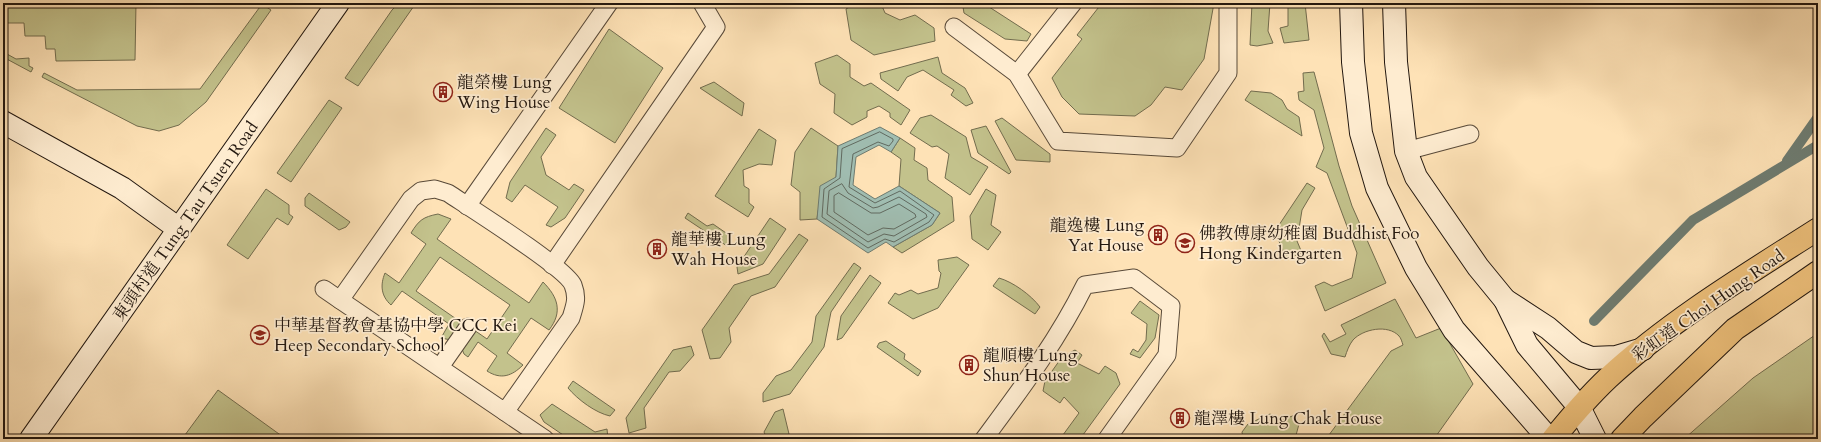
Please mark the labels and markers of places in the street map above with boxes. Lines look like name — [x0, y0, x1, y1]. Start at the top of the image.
place label: 龍榮樓 Lung Wing House — [456, 71, 552, 114]
building icon: 龍榮樓 Lung Wing House — [432, 81, 454, 103]
place label: 龍逸樓 Lung Yat House — [1050, 214, 1144, 257]
place label: 佛教傅康幼稚園 Buddhist Foo Hong Kindergarten — [1199, 222, 1419, 265]
building icon: 龍逸樓 Lung Yat House — [1147, 224, 1169, 246]
place label: 龍華樓 Lung Wah House — [670, 228, 766, 271]
school or university icon: 佛教傅康幼稚園 Buddhist Foo Hong Kindergarten — [1174, 232, 1196, 254]
building icon: 龍華樓 Lung Wah House — [646, 238, 668, 260]
place label: 中華基督教會基協中學 CCC Kei Heep Secondary School — [274, 314, 517, 357]
school or university icon: 中華基督教會基協中學 CCC Kei Heep Secondary School — [249, 324, 271, 346]
place label: 龍順樓 Lung Shun House — [983, 344, 1078, 387]
building icon: 龍順樓 Lung Shun House — [958, 354, 980, 376]
building icon: 龍澤樓 Lung Chak House — [1169, 407, 1191, 429]
place label: 龍澤樓 Lung Chak House — [1194, 407, 1382, 430]

